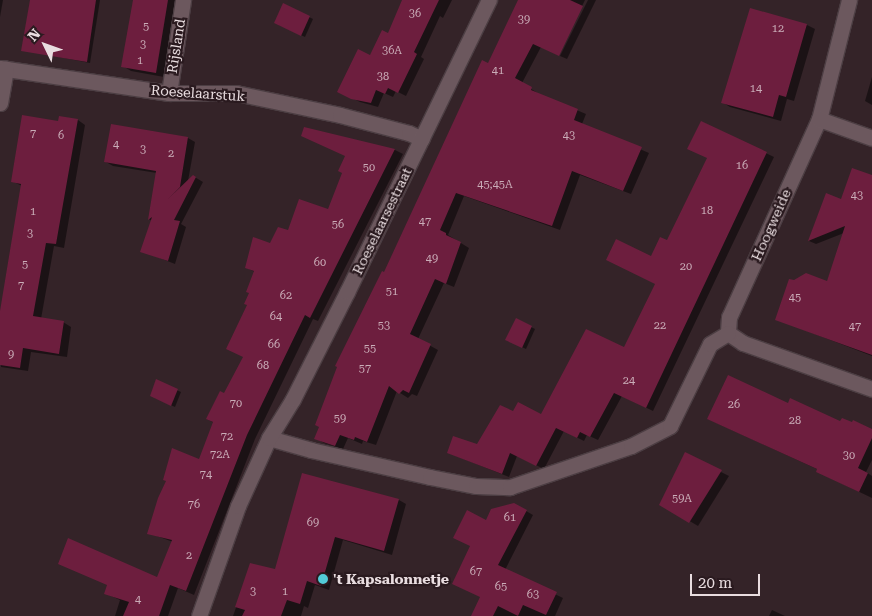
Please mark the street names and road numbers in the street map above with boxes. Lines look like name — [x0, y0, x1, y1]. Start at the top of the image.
street label: Rijsland — [163, 18, 189, 74]
street label: Roeselaarstuk — [150, 81, 246, 105]
street label: Roeselaarsestraat — [349, 165, 415, 277]
street label: Hoogweide — [748, 186, 794, 264]

